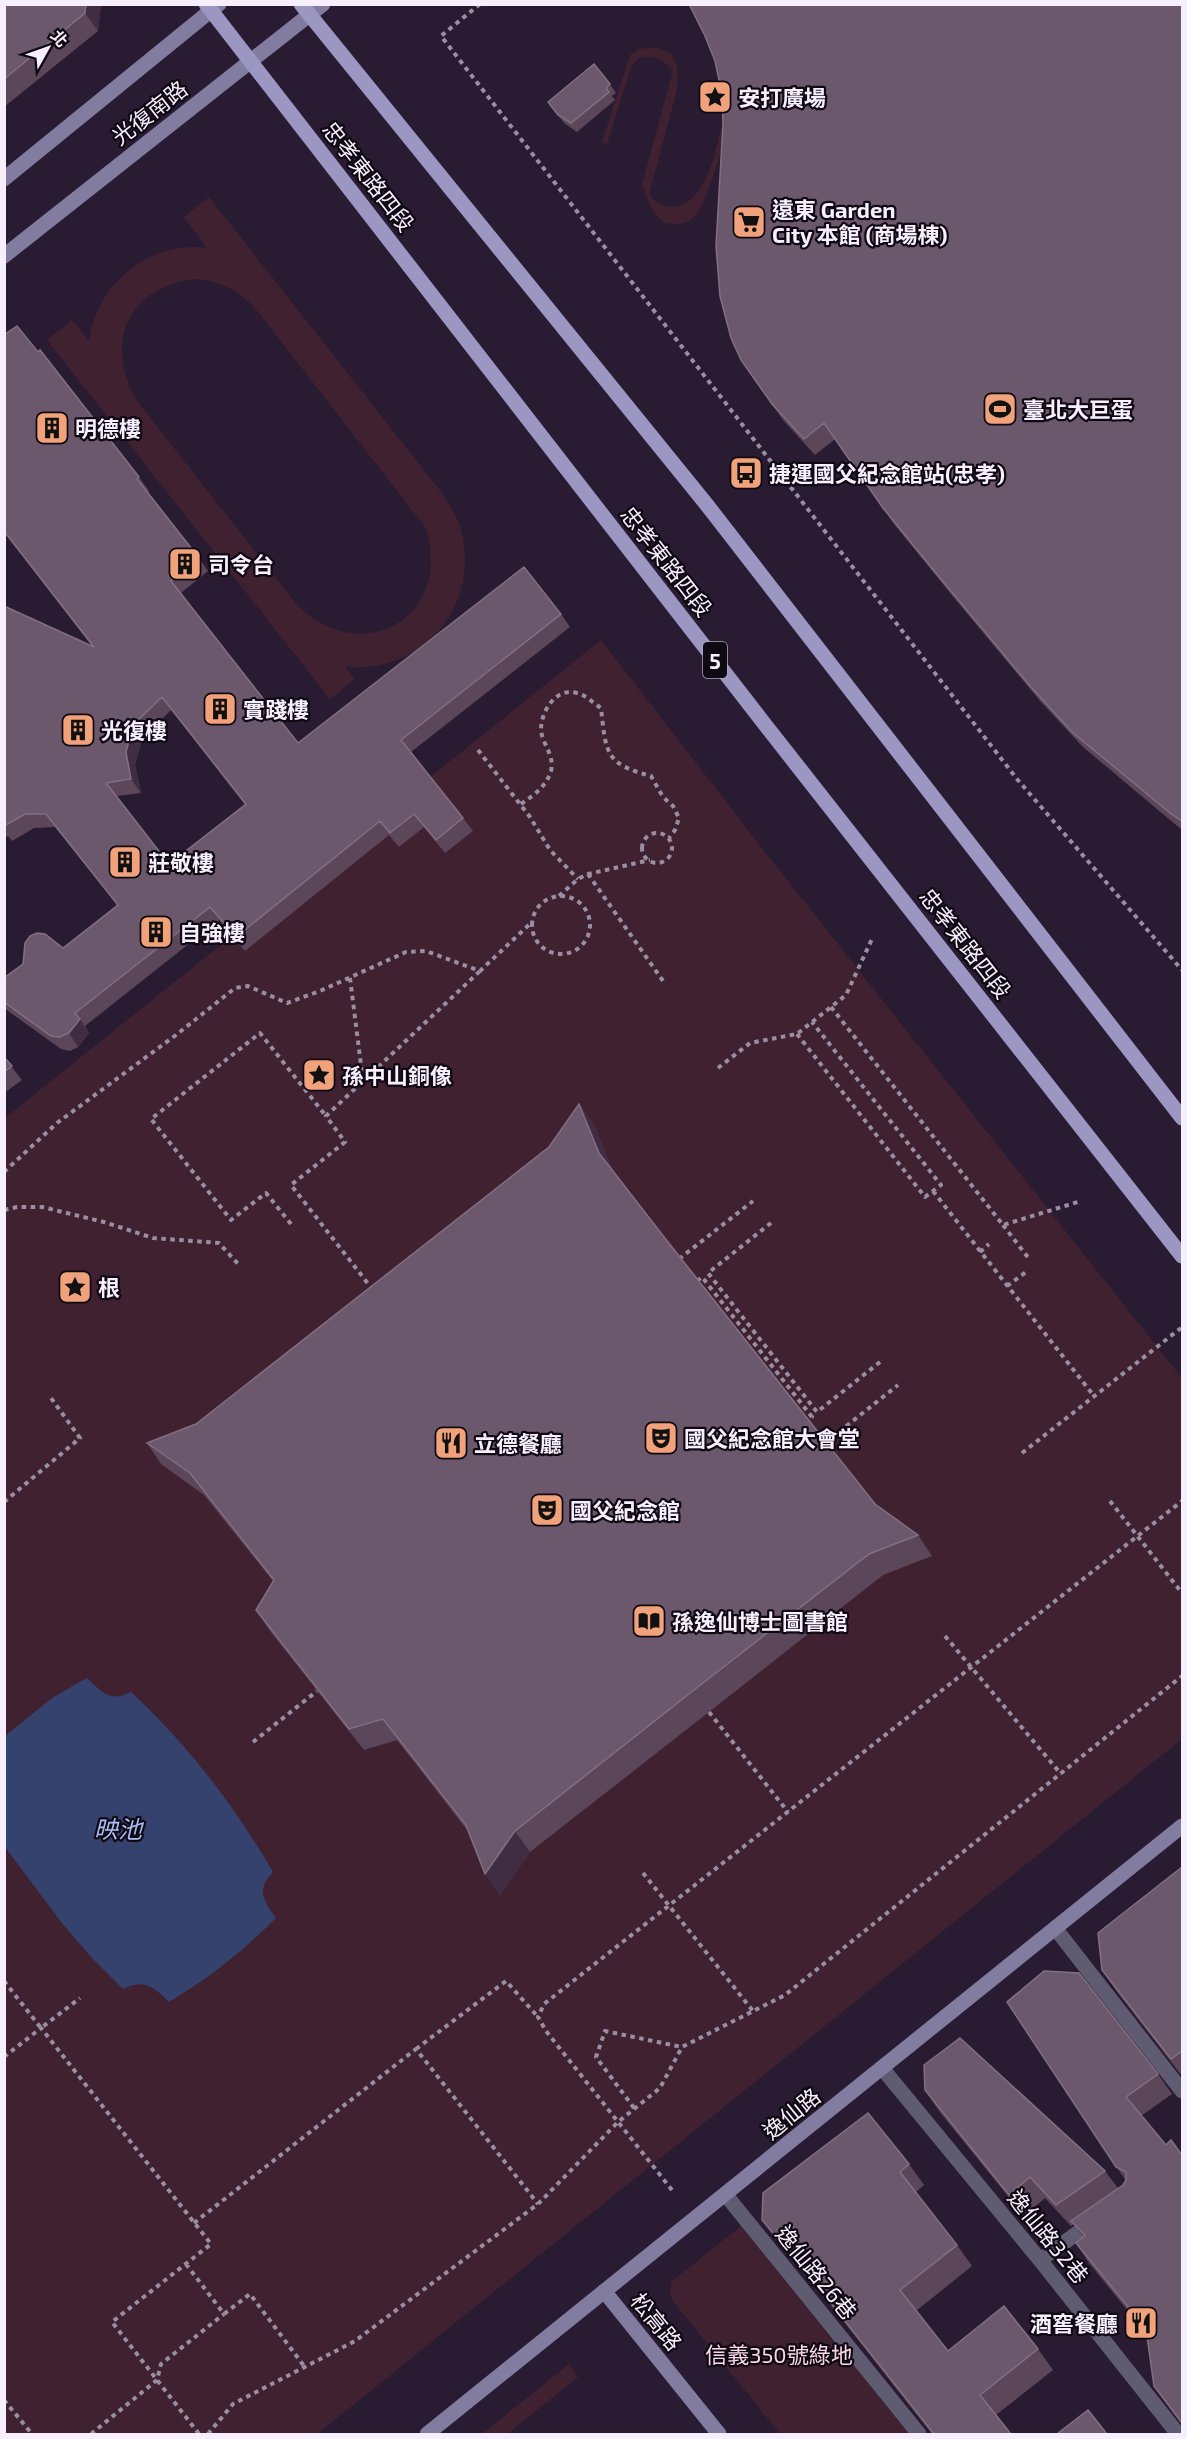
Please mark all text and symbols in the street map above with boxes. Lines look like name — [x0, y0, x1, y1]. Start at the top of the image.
north arrow — [18, 18, 78, 78]
text: 北 — [47, 26, 72, 50]
street label: 光復南路 — [106, 75, 192, 149]
place icon: 安打廣場 — [697, 79, 733, 115]
place label: 安打廣場 — [738, 84, 826, 110]
street label: 忠孝東路四段 — [318, 116, 420, 236]
place label: 遠東 Garden City 本館 (商場棟) — [772, 196, 948, 248]
supermarket icon: 遠東 Garden City 本館 (商場棟) — [731, 204, 767, 240]
sports icon: 臺北大巨蛋 — [982, 391, 1018, 427]
place label: 臺北大巨蛋 — [1023, 396, 1133, 422]
building icon: 明德樓 — [34, 410, 70, 446]
place label: 明德樓 — [75, 415, 141, 441]
bus stop icon: 捷運國父紀念館站(忠孝) — [728, 455, 764, 491]
place label: 捷運國父紀念館站(忠孝) — [769, 460, 1005, 486]
street label: 忠孝東路四段 — [616, 501, 718, 621]
building icon: 司令台 — [167, 546, 203, 582]
place label: 司令台 — [208, 551, 274, 577]
road number: 5 — [703, 642, 727, 678]
building icon: 實踐樓 — [202, 691, 238, 727]
place label: 實踐樓 — [243, 696, 309, 722]
building icon: 光復樓 — [60, 712, 96, 748]
place label: 光復樓 — [101, 717, 167, 743]
building icon: 莊敬樓 — [107, 844, 143, 880]
place label: 莊敬樓 — [148, 849, 214, 875]
street label: 忠孝東路四段 — [915, 883, 1017, 1003]
building icon: 自強樓 — [138, 914, 174, 950]
place label: 自強樓 — [179, 919, 245, 945]
place icon: 孫中山銅像 — [301, 1057, 337, 1093]
place label: 孫中山銅像 — [342, 1062, 452, 1088]
place icon: 根 — [57, 1269, 93, 1305]
place label: 根 — [98, 1274, 120, 1300]
theatre icon: 國父紀念館大會堂 — [643, 1420, 679, 1456]
restaurant icon: 立德餐廳 — [433, 1425, 469, 1461]
place label: 國父紀念館大會堂 — [684, 1425, 860, 1451]
place label: 立德餐廳 — [474, 1430, 562, 1456]
theatre icon: 國父紀念館 — [529, 1492, 565, 1528]
place label: 國父紀念館 — [570, 1497, 680, 1523]
library icon: 孫逸仙博士圖書館 — [631, 1603, 667, 1639]
place label: 孫逸仙博士圖書館 — [672, 1608, 848, 1634]
water label: 映池 — [94, 1814, 145, 1843]
street label: 逸仙路 — [757, 2082, 825, 2144]
street label: 逸仙路32巷 — [1003, 2184, 1095, 2288]
street label: 逸仙路26巷 — [771, 2220, 863, 2324]
street label: 松高路 — [626, 2287, 688, 2355]
restaurant icon: 酒窖餐廳 — [1123, 2305, 1159, 2341]
place label: 酒窖餐廳 — [1030, 2310, 1118, 2336]
park label: 信義350號綠地 — [705, 2341, 853, 2367]

